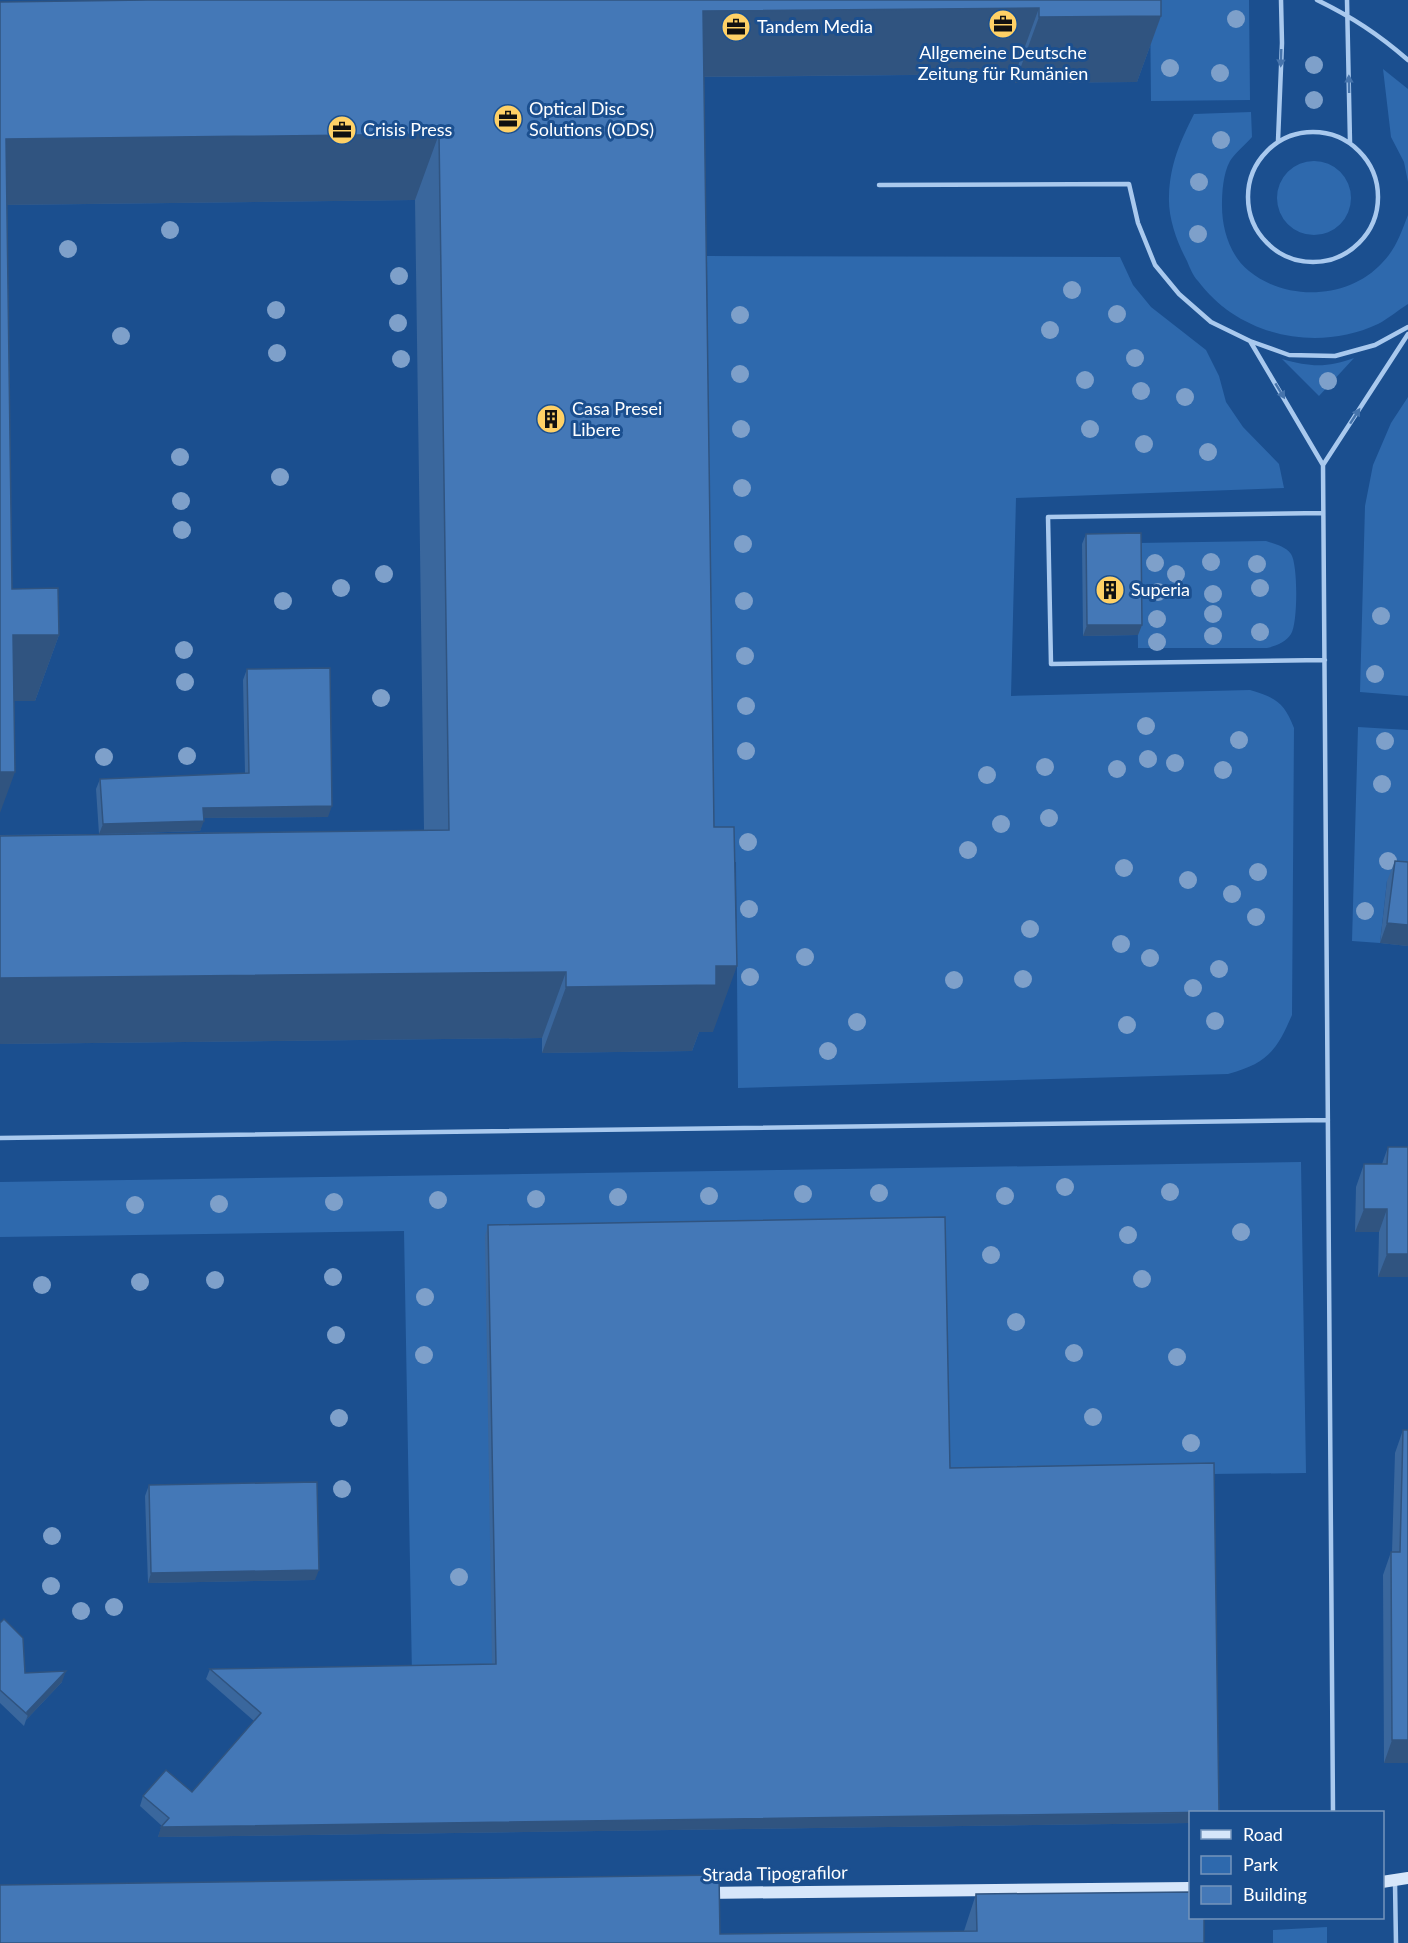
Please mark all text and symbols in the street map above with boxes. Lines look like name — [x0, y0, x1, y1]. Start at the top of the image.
office icon: Allgemeine Deutsche Zeitung für Rumänien — [987, 8, 1019, 40]
office icon: Tandem Media — [720, 11, 752, 43]
place label: Tandem Media — [757, 15, 873, 37]
place label: Allgemeine Deutsche Zeitung für Rumänien — [918, 41, 1088, 84]
one-way arrow — [1277, 49, 1286, 68]
one-way arrow — [1344, 74, 1354, 93]
place label: Optical Disc Solutions (ODS) — [529, 97, 654, 140]
office icon: Optical Disc Solutions (ODS) — [492, 103, 524, 135]
office icon: Crisis Press — [326, 114, 358, 146]
place label: Crisis Press — [363, 118, 452, 140]
one-way arrow — [1274, 383, 1285, 399]
place label: Casa Presei Libere — [572, 397, 662, 440]
building icon: Casa Presei Libere — [535, 403, 567, 435]
one-way arrow — [1349, 408, 1360, 424]
building icon: Superia — [1094, 574, 1126, 606]
place label: Superia — [1131, 578, 1190, 600]
legend — [1189, 1811, 1384, 1919]
text: Road — [1243, 1823, 1283, 1845]
text: Park — [1243, 1853, 1279, 1875]
street label: Strada Tipografilor — [702, 1861, 848, 1885]
text: Building — [1243, 1883, 1307, 1905]

